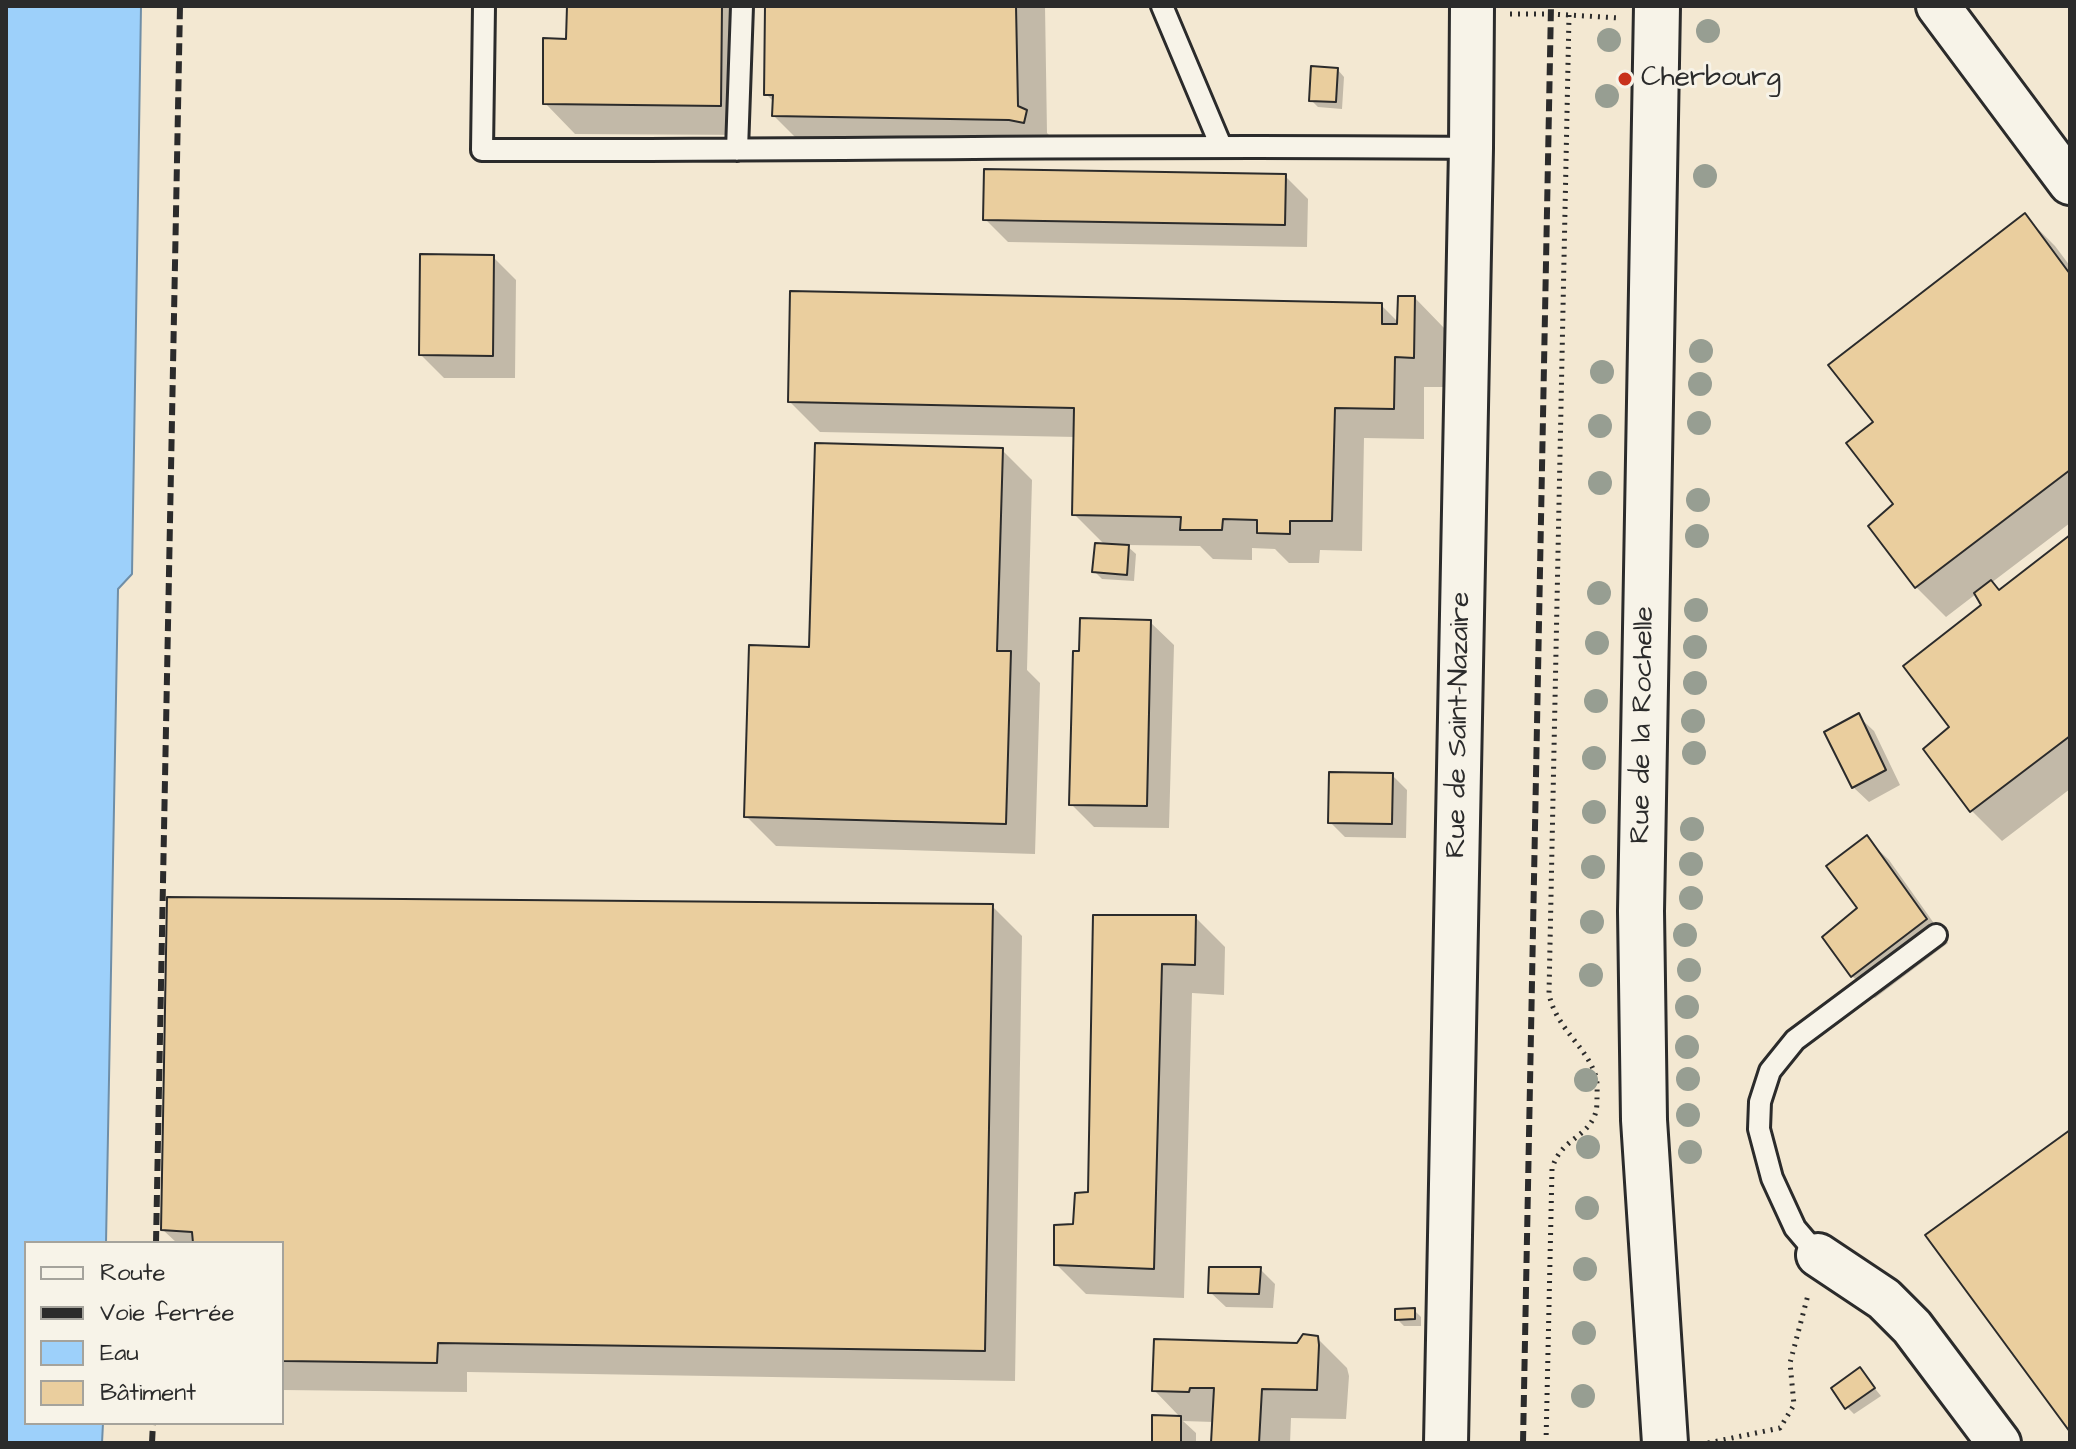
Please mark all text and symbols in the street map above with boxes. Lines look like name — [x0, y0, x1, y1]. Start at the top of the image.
place label: Cherbourg — [1641, 62, 1781, 96]
marker: Cherbourg — [1616, 70, 1634, 88]
street label: Rue de Saint-Nazaire — [1441, 591, 1479, 859]
street label: Rue de la Rochelle — [1625, 606, 1663, 844]
legend — [24, 1241, 284, 1425]
text: Route — [100, 1256, 165, 1290]
text: Voie ferrée — [100, 1296, 234, 1330]
text: Eau — [100, 1336, 139, 1370]
text: Bâtiment — [100, 1376, 196, 1410]

